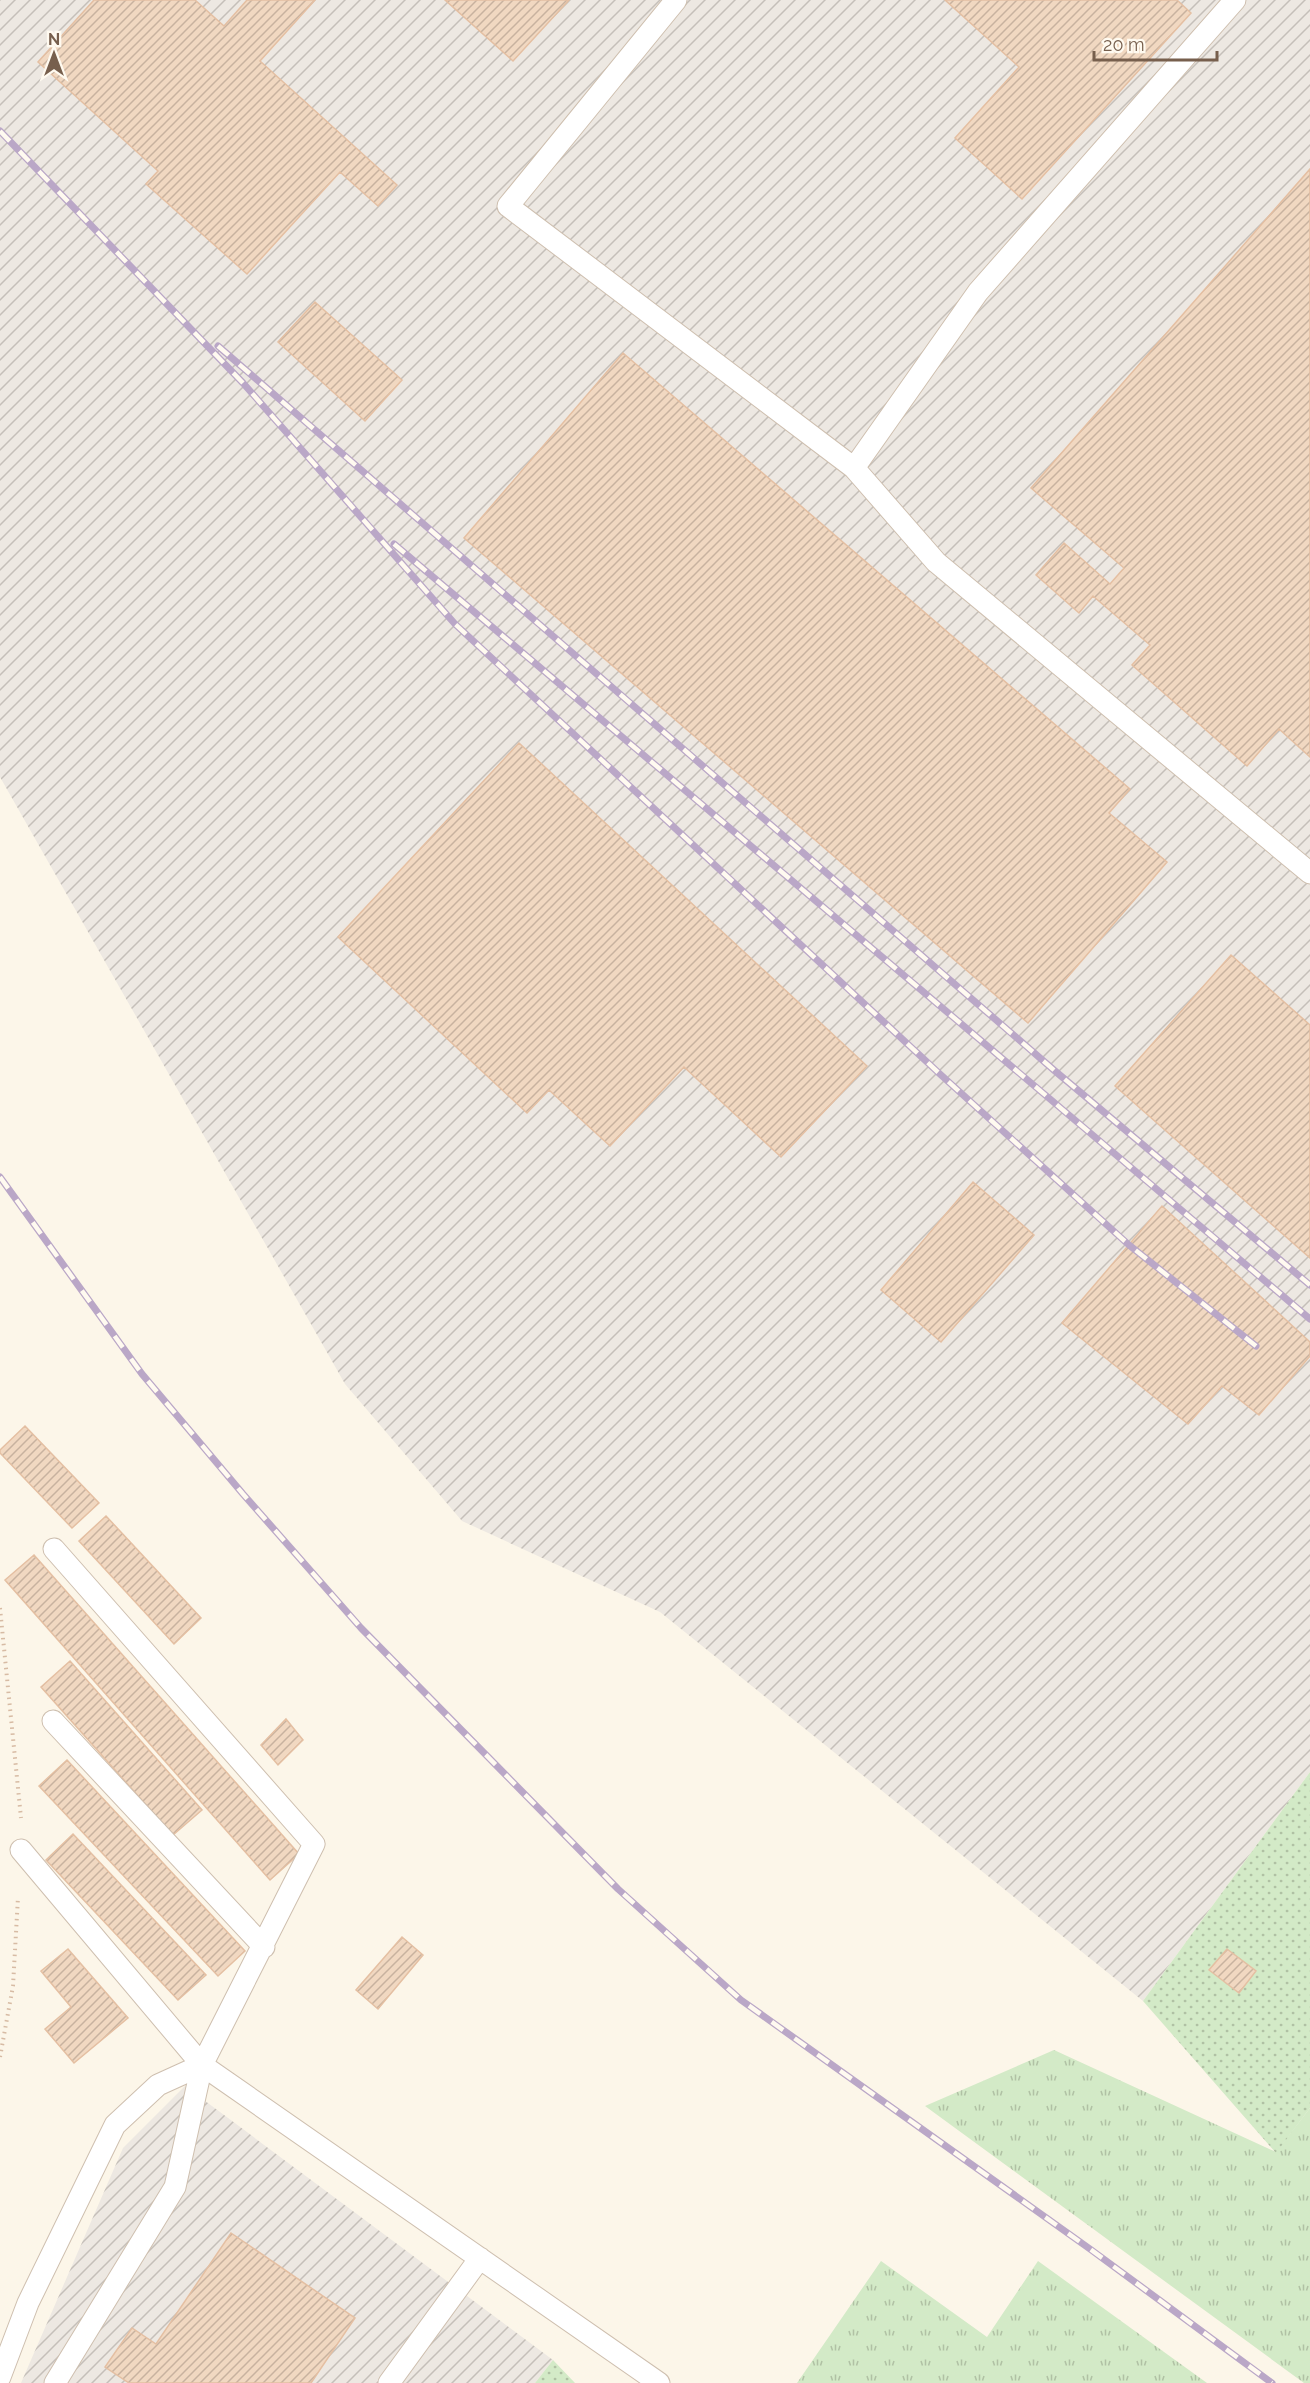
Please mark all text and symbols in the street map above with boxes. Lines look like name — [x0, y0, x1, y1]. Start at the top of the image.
north arrow — [24, 24, 84, 84]
scale bar — [1094, 24, 1217, 62]
text: N — [48, 30, 60, 49]
text: 20 m — [1103, 34, 1145, 55]

